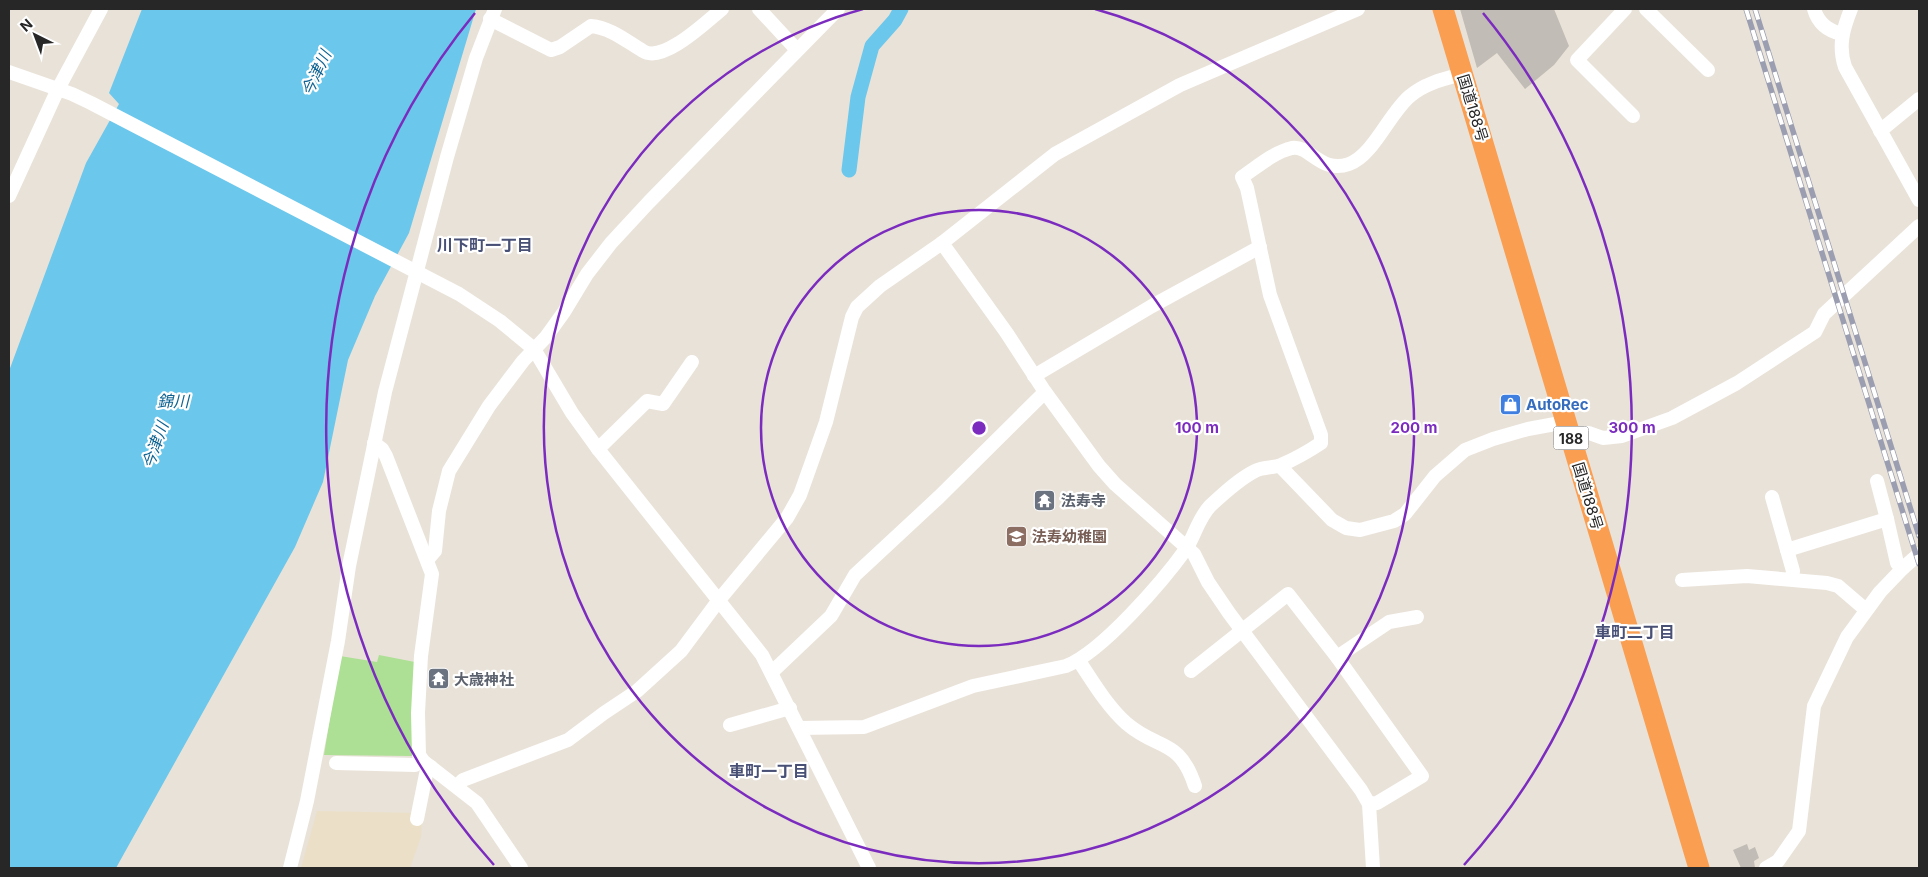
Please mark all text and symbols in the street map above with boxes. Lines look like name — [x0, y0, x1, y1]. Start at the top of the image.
north arrow — [10, 10, 60, 60]
text: N — [16, 15, 36, 35]
water label: 今津川 — [297, 45, 336, 99]
street label: 国道188号 — [1454, 72, 1492, 144]
district label: 川下町一丁目 — [437, 235, 533, 255]
water label: 錦川 — [157, 391, 191, 411]
shop icon: AutoRec — [1498, 392, 1522, 416]
place label: AutoRec — [1526, 395, 1589, 414]
water label: 今津川 — [138, 417, 173, 471]
text: 100 m — [1175, 418, 1219, 437]
text: 200 m — [1391, 418, 1437, 437]
text: 300 m — [1608, 418, 1656, 437]
centre of rings — [970, 419, 988, 437]
road number: 188 — [1554, 426, 1588, 449]
street label: 国道188号 — [1569, 460, 1607, 532]
temple icon: 法寿寺 — [1033, 488, 1057, 512]
place label: 法寿寺 — [1061, 491, 1106, 510]
school or university icon: 法寿幼稚園 — [1004, 524, 1028, 548]
place label: 法寿幼稚園 — [1032, 527, 1107, 546]
district label: 車町二丁目 — [1595, 622, 1675, 642]
temple icon: 大歳神社 — [426, 667, 450, 691]
place label: 大歳神社 — [454, 670, 514, 689]
district label: 車町一丁目 — [729, 761, 809, 781]

